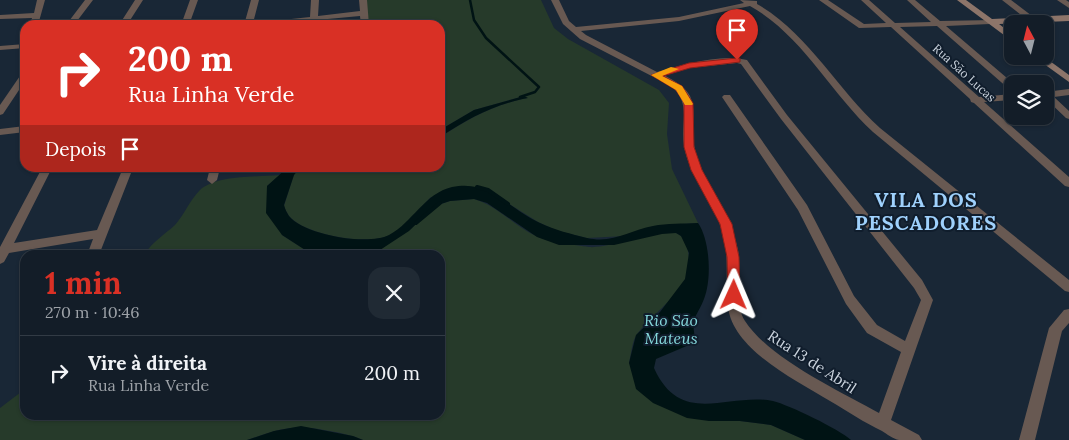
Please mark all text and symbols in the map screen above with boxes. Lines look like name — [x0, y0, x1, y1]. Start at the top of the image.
pin — [716, 9, 758, 60]
north arrow — [1004, 15, 1054, 65]
map controls — [1004, 15, 1054, 125]
icon: arrive — [723, 16, 751, 44]
text: 200 m — [128, 36, 233, 81]
icon: right — [45, 40, 110, 105]
street label: Rua São Lucas — [930, 40, 999, 105]
button: layers — [1004, 75, 1054, 125]
text: Rua Linha Verde — [128, 80, 295, 108]
icon: arrive — [116, 135, 144, 163]
text: Depois — [45, 137, 106, 161]
district label: VILA DOS PESCADORES — [855, 187, 997, 235]
text: 1 min — [45, 264, 122, 302]
button: close — [368, 267, 420, 319]
position arrow — [707, 268, 759, 320]
text: 270 m · 10:46 — [45, 302, 140, 322]
water label: Rio São Mateus — [644, 310, 698, 348]
street label: Rua 13 de Abril — [764, 326, 860, 397]
text: Vire à direita — [88, 351, 207, 375]
icon: right — [45, 359, 73, 387]
text: 200 m — [364, 361, 420, 385]
text: Rua Linha Verde — [88, 375, 209, 395]

